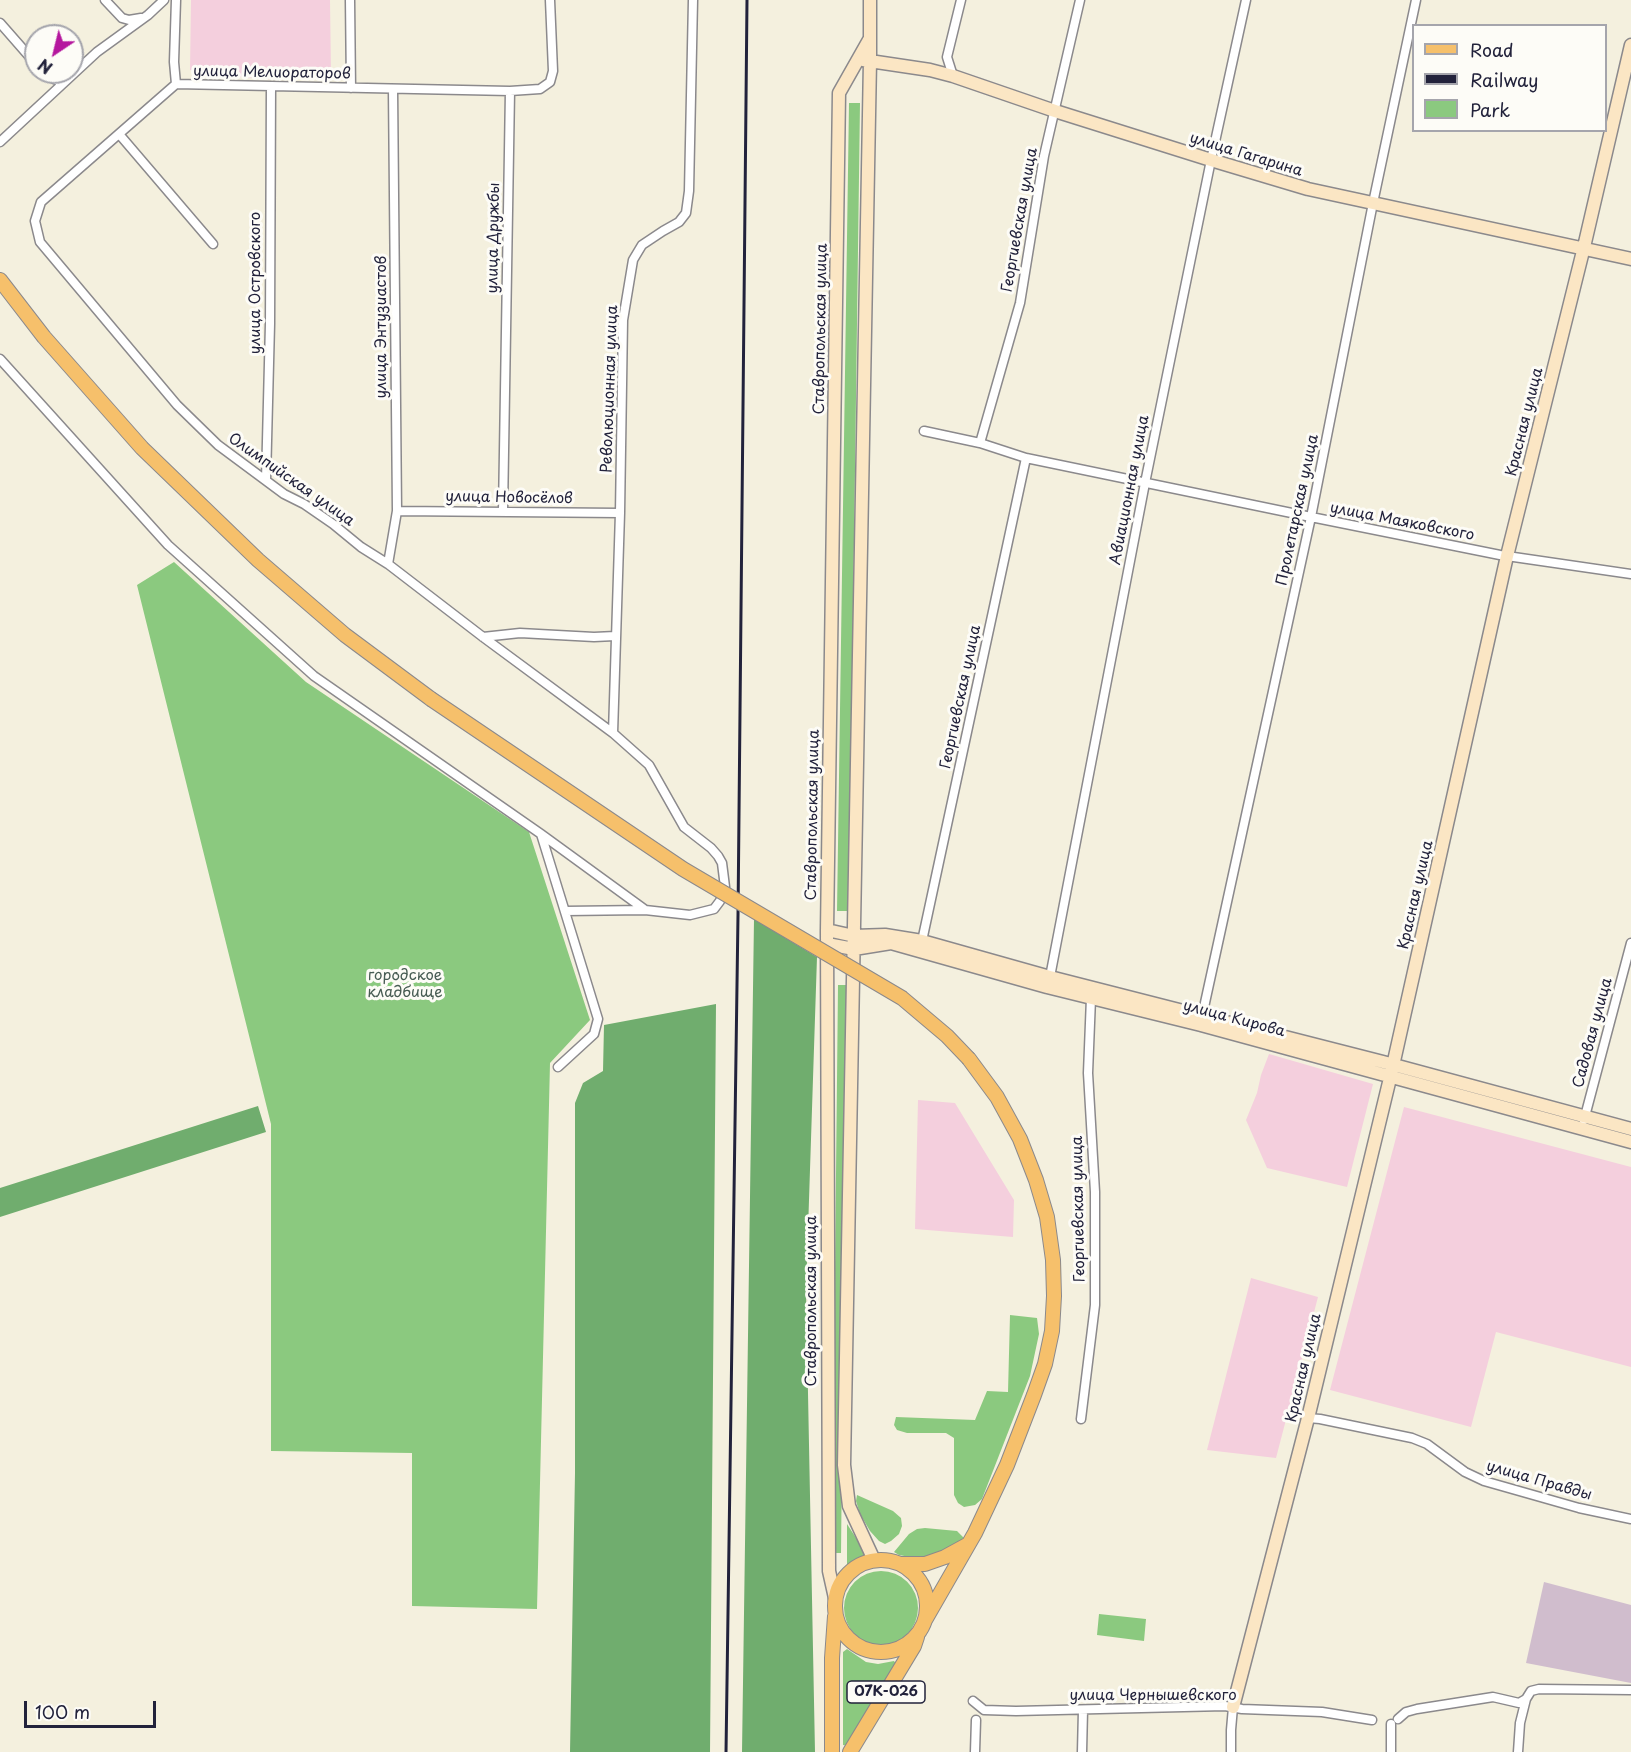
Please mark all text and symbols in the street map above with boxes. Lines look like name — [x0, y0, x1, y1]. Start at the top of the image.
north arrow — [24, 24, 84, 84]
legend — [1412, 24, 1607, 132]
text: Road — [1470, 36, 1514, 63]
text: N — [33, 54, 57, 81]
street label: улица Мелиораторов — [193, 63, 351, 83]
text: Railway — [1470, 66, 1538, 93]
text: Park — [1470, 96, 1510, 123]
street label: улица Гагарина — [1187, 129, 1305, 181]
street label: Георгиевская улица — [998, 146, 1042, 294]
street label: улица Дружбы — [484, 182, 504, 294]
street label: улица Островского — [247, 212, 265, 354]
street label: Ставропольская улица — [811, 243, 831, 415]
street label: улица Энтузиастов — [373, 256, 391, 398]
street label: Революционная улица — [598, 305, 622, 473]
street label: Красная улица — [1503, 366, 1547, 478]
street label: Авиационная улица — [1107, 414, 1153, 566]
street label: Олимпийская улица — [224, 430, 358, 530]
street label: Пролетарская улица — [1273, 433, 1323, 587]
street label: улица Новосёлов — [445, 488, 573, 508]
street label: улица Маяковского — [1328, 499, 1476, 545]
street label: Георгиевская улица — [937, 623, 985, 771]
street label: Ставропольская улица — [803, 729, 823, 901]
street label: Красная улица — [1395, 839, 1437, 951]
park label: городское кладбище — [367, 967, 443, 1002]
street label: Садовая улица — [1570, 976, 1616, 1090]
street label: улица Кирова — [1181, 997, 1287, 1041]
street label: Георгиевская улица — [1069, 1136, 1089, 1282]
street label: Ставропольская улица — [803, 1216, 821, 1386]
street label: Красная улица — [1283, 1312, 1325, 1424]
street label: улица Правды — [1484, 1457, 1594, 1505]
road number: 07К-026 — [847, 1681, 925, 1703]
street label: улица Чернышевского — [1069, 1687, 1237, 1705]
scale bar — [27, 1689, 159, 1727]
text: 100 m — [35, 1698, 90, 1725]

